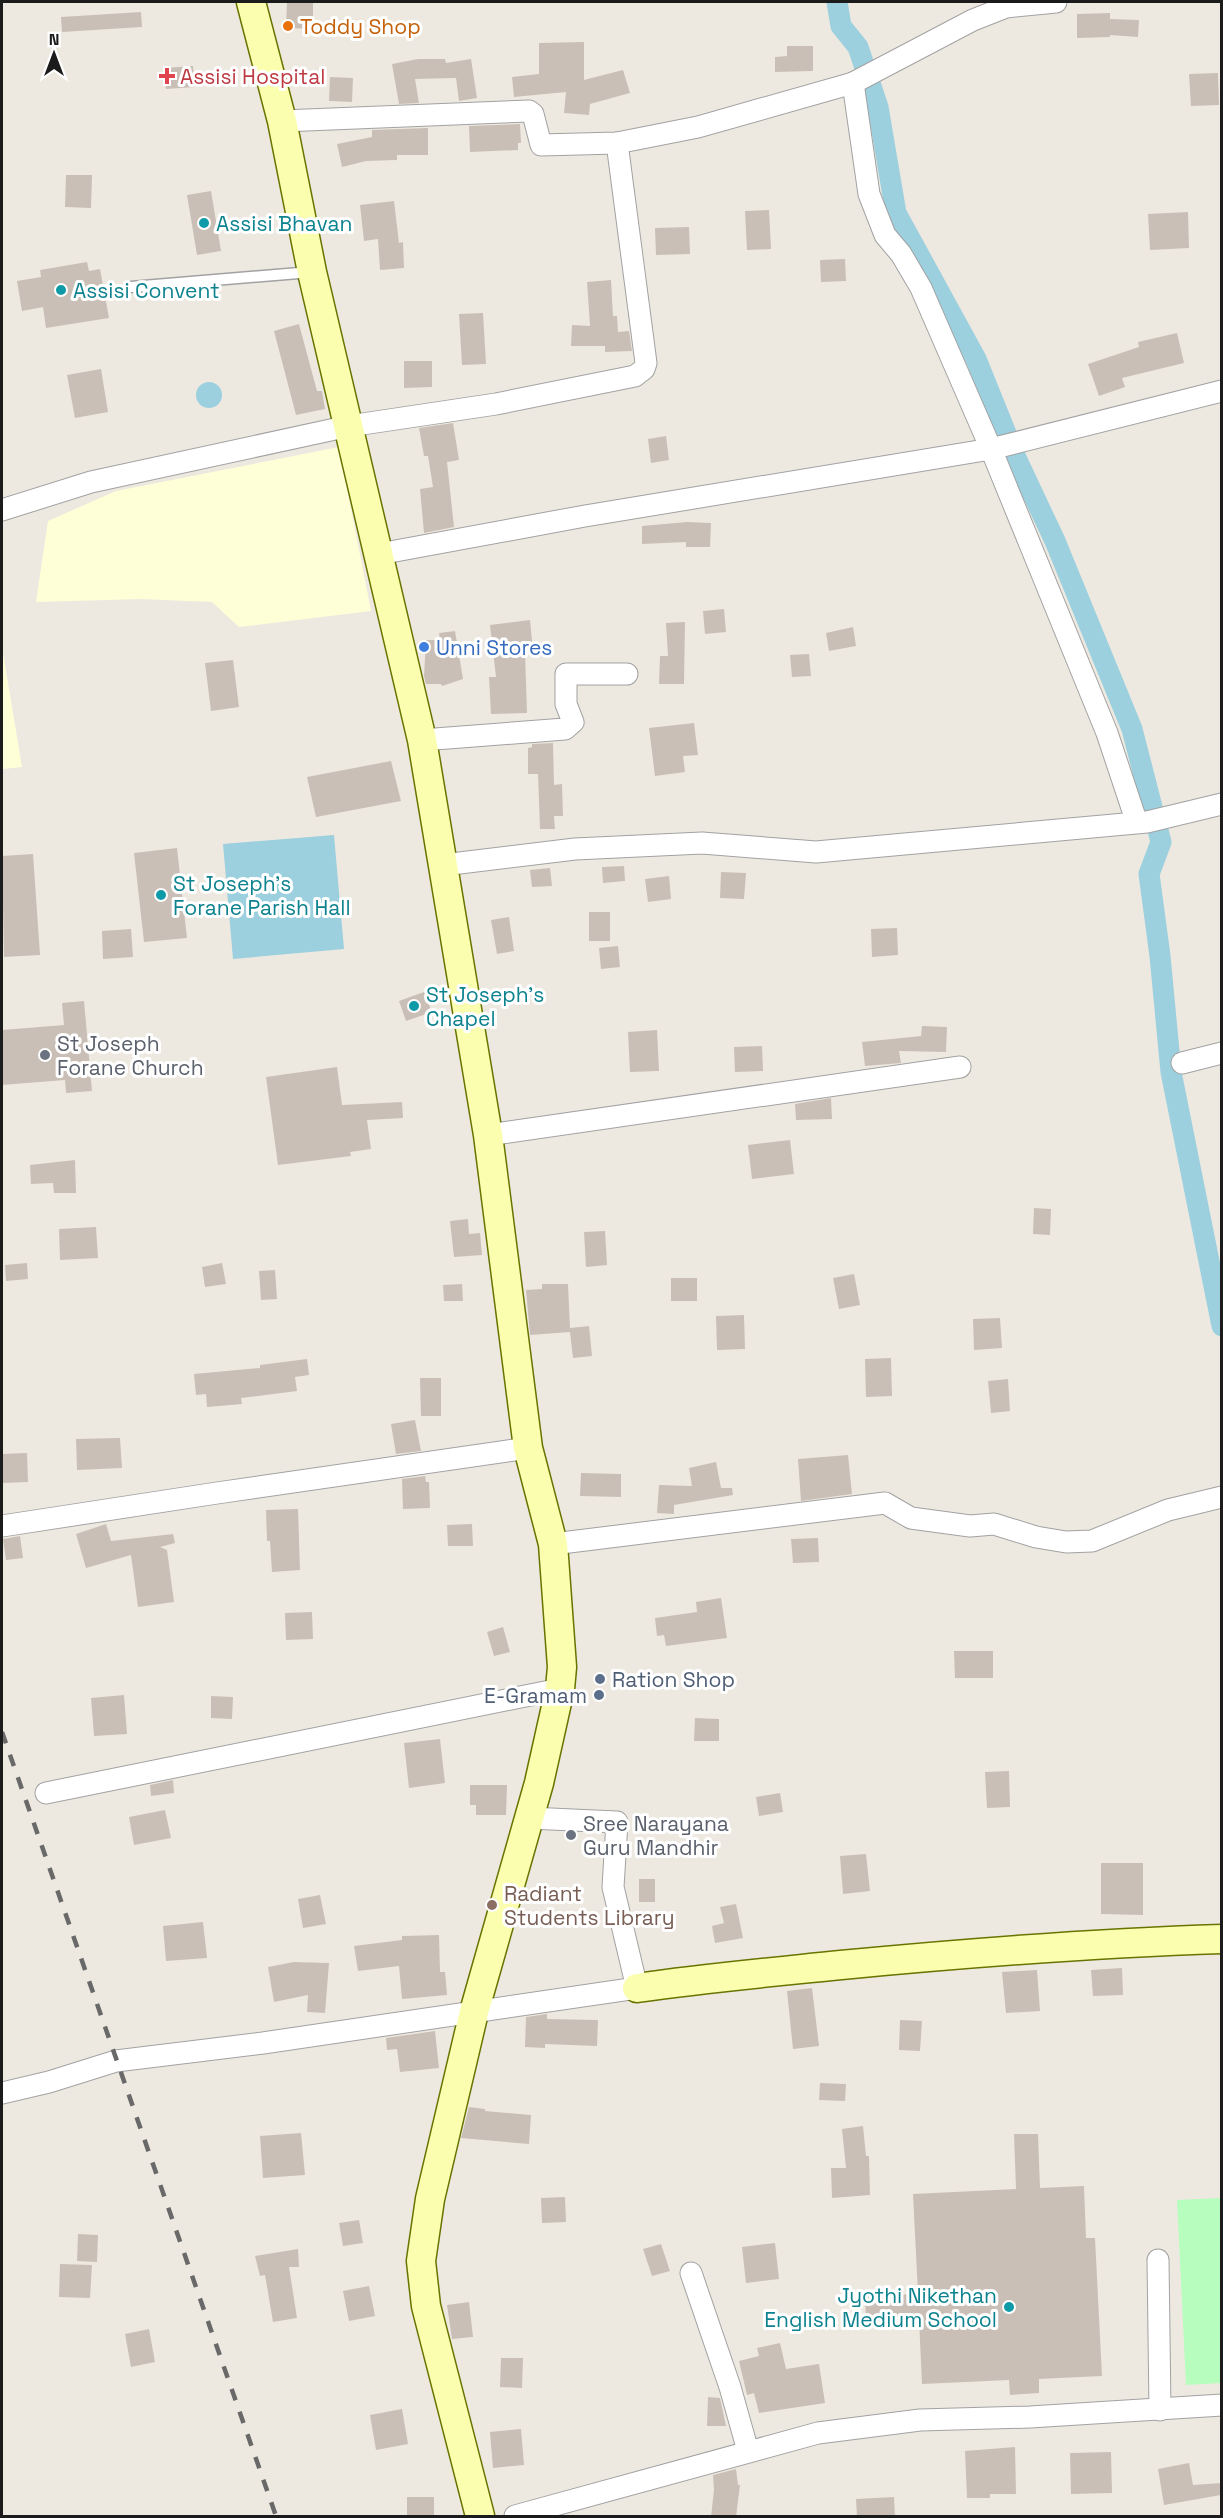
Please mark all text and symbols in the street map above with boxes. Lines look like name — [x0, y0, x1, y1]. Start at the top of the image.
place label: Toddy Shop — [300, 13, 421, 40]
marker: Toddy Shop — [281, 19, 295, 33]
north arrow — [24, 24, 84, 84]
text: N — [49, 29, 59, 50]
place label: Assisi Hospital — [180, 63, 325, 90]
marker: Assisi Hospital — [158, 67, 176, 85]
place label: Assisi Bhavan — [216, 210, 352, 237]
marker: Assisi Bhavan — [197, 216, 211, 230]
place label: Assisi Convent — [73, 277, 220, 304]
marker: Assisi Convent — [54, 283, 68, 297]
place label: Unni Stores — [436, 634, 552, 661]
marker: Unni Stores — [417, 640, 431, 654]
place label: St Joseph's Forane Parish Hall — [173, 870, 351, 921]
marker: St Joseph's Forane Parish Hall — [154, 888, 168, 902]
place label: St Joseph's Chapel — [426, 981, 544, 1032]
marker: St Joseph's Chapel — [407, 999, 421, 1013]
place label: St Joseph Forane Church — [57, 1030, 204, 1081]
marker: St Joseph Forane Church — [38, 1048, 52, 1062]
place label: Ration Shop — [612, 1666, 735, 1693]
marker: Ration Shop — [593, 1672, 607, 1686]
place label: E-Gramam — [484, 1682, 587, 1709]
marker: E-Gramam — [592, 1688, 606, 1702]
place label: Sree Narayana Guru Mandhir — [583, 1810, 729, 1861]
marker: Sree Narayana Guru Mandhir — [564, 1828, 578, 1842]
place label: Radiant Students Library — [504, 1880, 675, 1931]
marker: Radiant Students Library — [485, 1898, 499, 1912]
place label: Jyothi Nikethan English Medium School — [764, 2282, 997, 2333]
marker: Jyothi Nikethan English Medium School — [1002, 2300, 1016, 2314]

